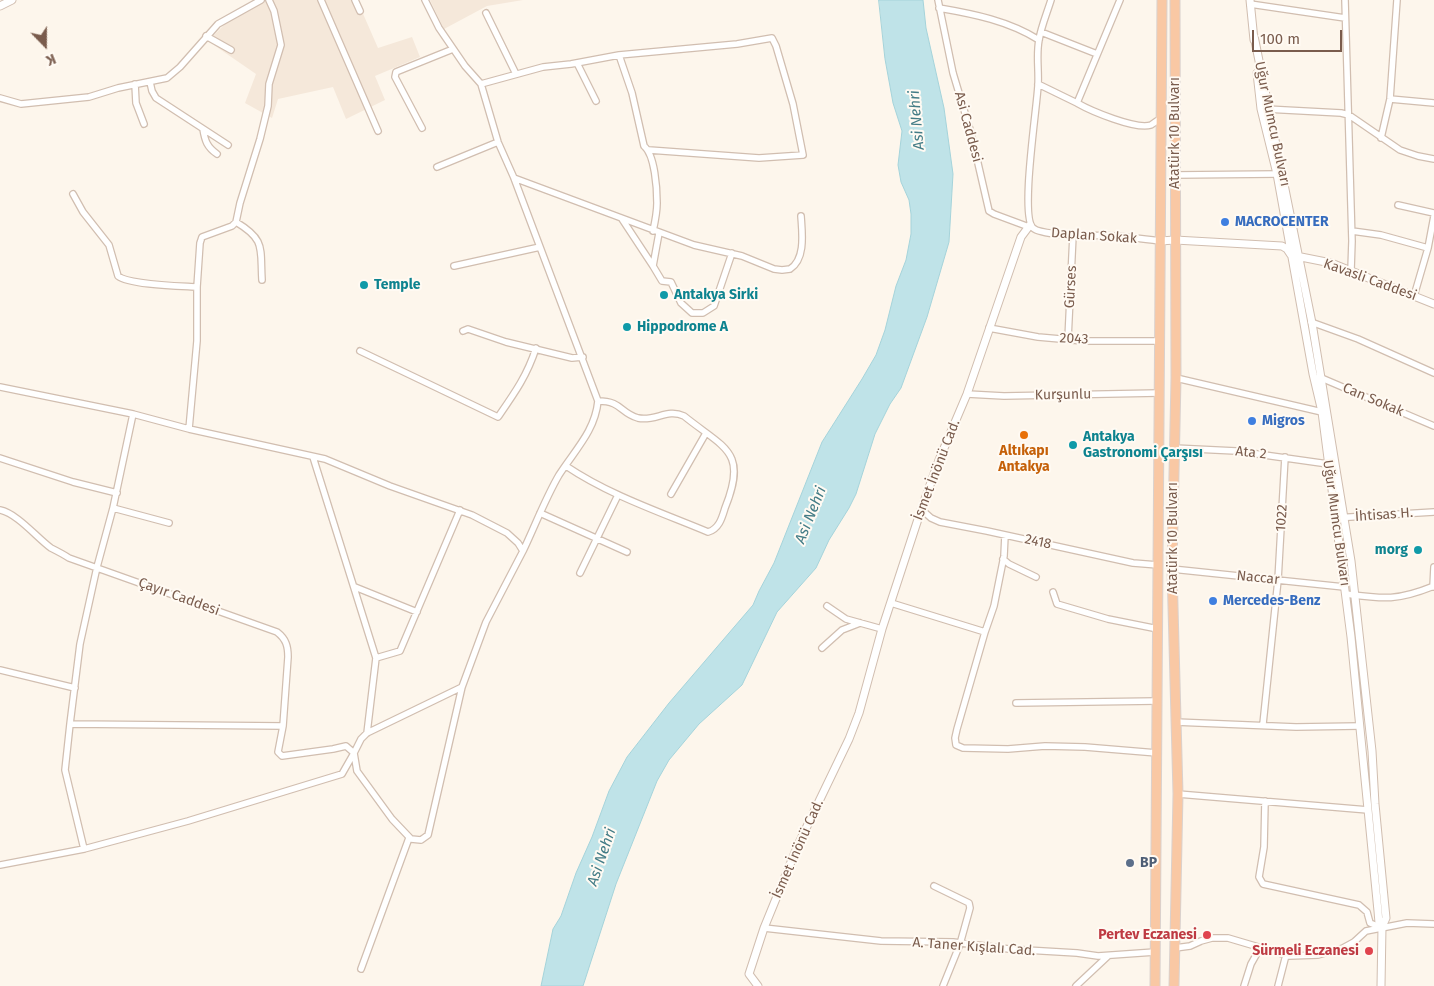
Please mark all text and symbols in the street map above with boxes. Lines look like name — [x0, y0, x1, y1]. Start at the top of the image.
north arrow — [20, 20, 70, 70]
scale bar — [1254, 20, 1344, 52]
text: 100 m — [1260, 30, 1300, 48]
text: K — [44, 50, 58, 69]
street label: Uğur Mumcu Bulvarı — [1251, 60, 1293, 188]
street label: Atatürk 10 Bulvarı — [1167, 77, 1183, 189]
water label: Asi Nehri — [905, 89, 929, 151]
street label: Asi Caddesi — [951, 90, 985, 164]
place label: MACROCENTER — [1235, 214, 1329, 230]
marker: MACROCENTER — [1219, 216, 1231, 228]
street label: Daplan Sokak — [1051, 225, 1137, 247]
street label: Kavasli Caddesi — [1321, 255, 1419, 305]
street label: Gürses — [1061, 265, 1081, 309]
place label: Temple — [374, 277, 421, 293]
marker: Temple — [358, 279, 370, 291]
place label: Antakya Sirki — [674, 287, 758, 303]
marker: Antakya Sirki — [658, 289, 670, 301]
place label: Hippodrome A — [637, 319, 728, 335]
marker: Hippodrome A — [621, 321, 633, 333]
street label: 2043 — [1059, 330, 1089, 348]
street label: Can Sokak — [1340, 380, 1406, 420]
street label: Kurşunlu — [1035, 386, 1091, 404]
place label: Migros — [1262, 413, 1305, 429]
marker: Migros — [1246, 415, 1258, 427]
street label: İsmet İnönü Cad. — [910, 417, 964, 523]
marker: Altıkapı Antakya — [1018, 429, 1030, 441]
place label: Antakya Gastronomi Çarşısı — [1083, 429, 1203, 462]
marker: Antakya Gastronomi Çarşısı — [1067, 439, 1079, 451]
place label: Altıkapı Antakya — [998, 443, 1050, 476]
street label: Ata 2 — [1235, 443, 1267, 463]
street label: Uğur Mumcu Bulvarı — [1319, 459, 1353, 587]
street label: Atatürk 10 Bulvarı — [1165, 482, 1181, 594]
water label: Asi Nehri — [791, 484, 831, 546]
street label: 1022 — [1273, 504, 1291, 532]
street label: İhtisas H. — [1354, 505, 1414, 525]
street label: 2418 — [1023, 531, 1053, 553]
place label: morg — [1375, 542, 1408, 558]
marker: morg — [1412, 544, 1424, 556]
street label: Naccar — [1236, 567, 1280, 589]
street label: Çayır Caddesi — [136, 575, 222, 619]
place label: Mercedes-Benz — [1223, 593, 1320, 609]
marker: Mercedes-Benz — [1207, 595, 1219, 607]
street label: İsmet İnönü Cad. — [769, 797, 827, 901]
water label: Asi Nehri — [584, 826, 620, 888]
place label: BP — [1140, 855, 1157, 871]
marker: BP — [1124, 857, 1136, 869]
place label: Pertev Eczanesi — [1098, 927, 1197, 943]
marker: Pertev Eczanesi — [1201, 929, 1213, 941]
street label: A. Taner Kışlalı Cad. — [912, 934, 1036, 960]
place label: Sürmeli Eczanesi — [1252, 943, 1359, 959]
marker: Sürmeli Eczanesi — [1363, 945, 1375, 957]

